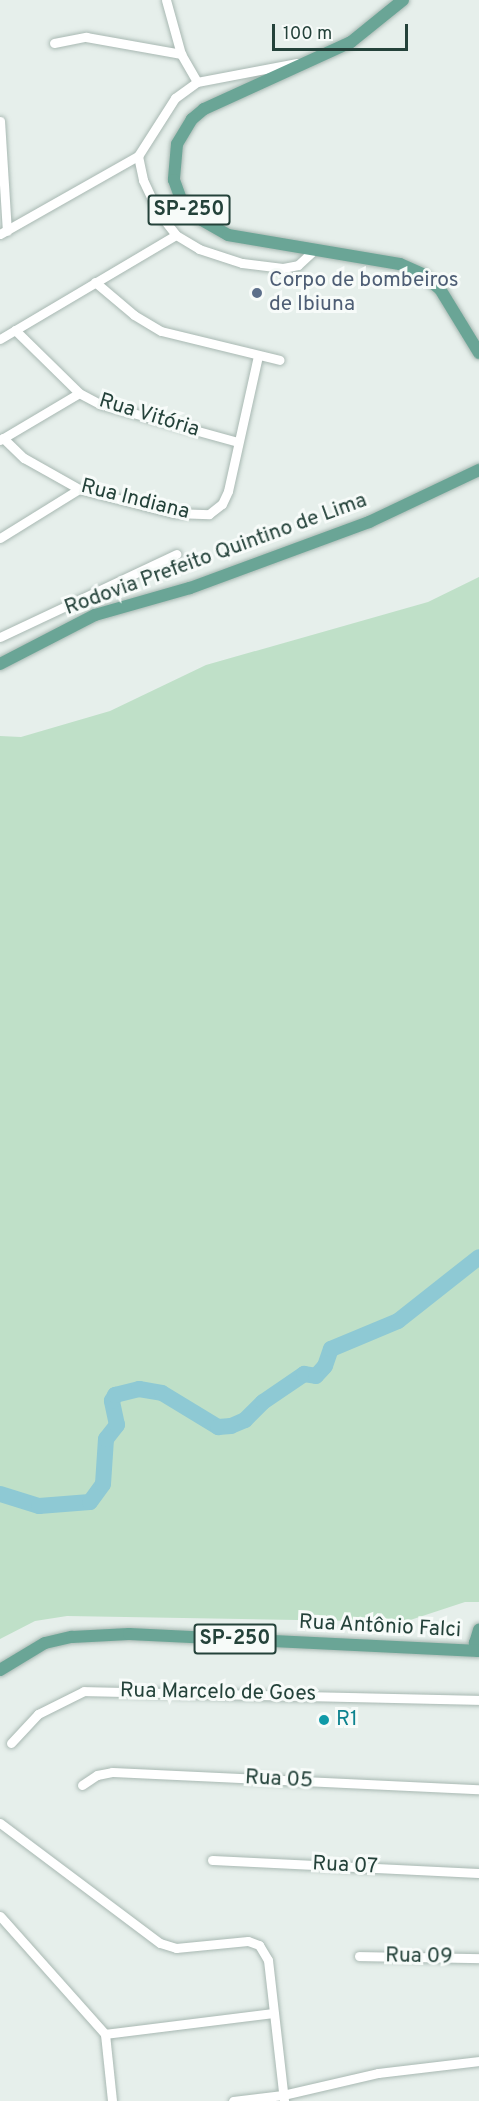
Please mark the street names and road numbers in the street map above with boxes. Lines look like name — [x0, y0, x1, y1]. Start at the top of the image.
road number: SP-250 — [147, 193, 231, 227]
street label: Rua Vitória — [95, 389, 203, 443]
street label: Rua Indiana — [78, 474, 192, 526]
street label: Rodovia Prefeito Quintino de Lima — [61, 488, 371, 622]
street label: Rua Antônio Falci — [298, 1610, 462, 1644]
road number: SP-250 — [193, 1622, 277, 1656]
street label: Rua Marcelo de Goes — [120, 1679, 316, 1707]
street label: Rua 05 — [244, 1766, 314, 1794]
street label: Rua 07 — [312, 1852, 378, 1880]
street label: Rua 09 — [385, 1944, 453, 1970]

